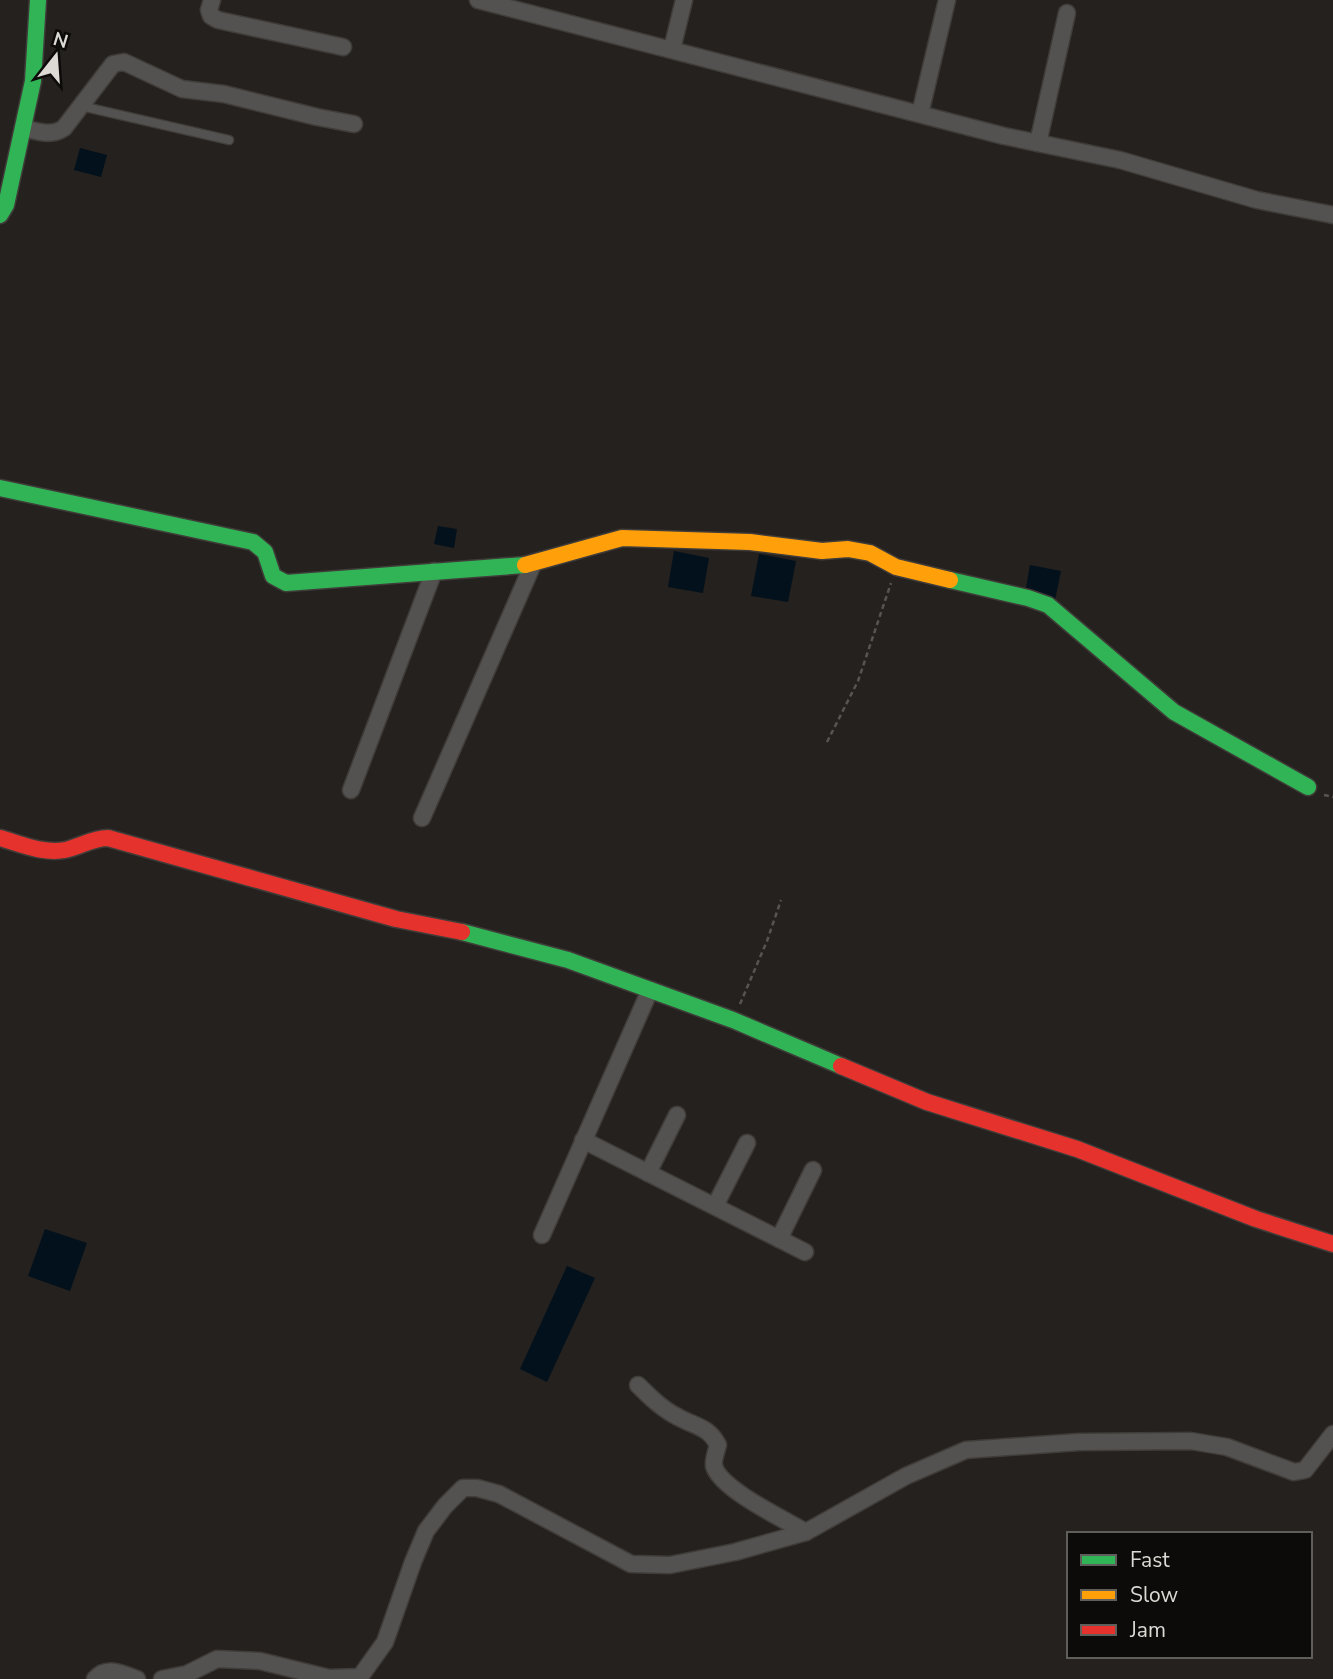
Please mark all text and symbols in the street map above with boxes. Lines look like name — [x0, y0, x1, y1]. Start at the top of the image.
north arrow — [21, 21, 91, 91]
text: N — [50, 26, 71, 55]
legend — [1067, 1532, 1312, 1658]
text: Fast — [1130, 1546, 1170, 1574]
text: Slow — [1130, 1581, 1179, 1609]
text: Jam — [1129, 1616, 1166, 1644]

